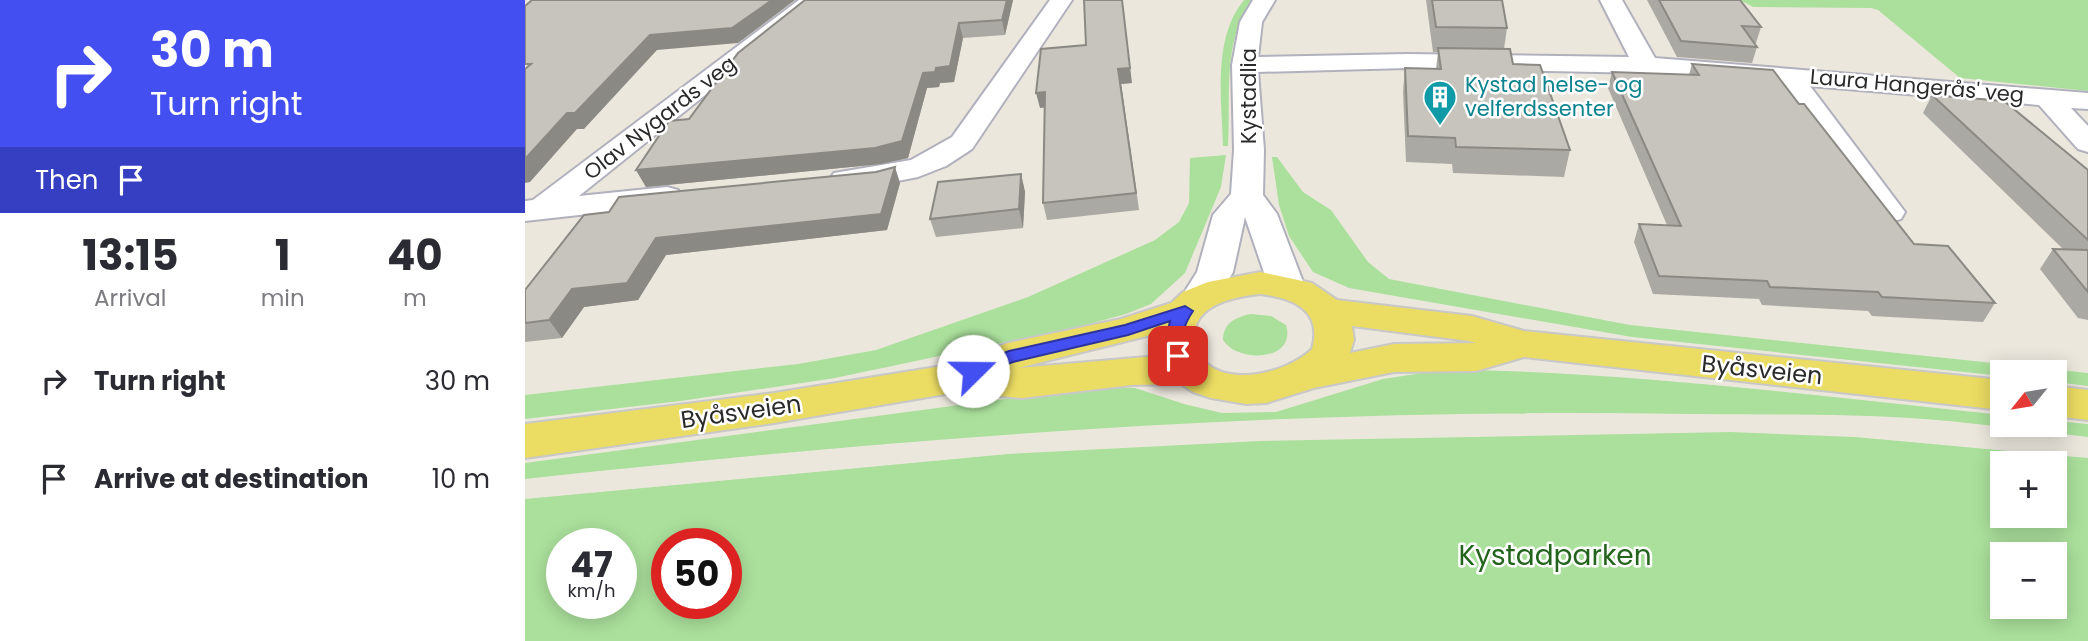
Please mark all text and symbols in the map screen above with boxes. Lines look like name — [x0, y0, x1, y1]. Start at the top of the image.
text: 30 m — [150, 16, 274, 84]
icon: right — [35, 28, 126, 119]
street label: Kystadlia — [1234, 48, 1263, 144]
street label: Olav Nygards veg — [578, 49, 742, 186]
street label: Laura Hangerås' veg — [1809, 62, 2025, 109]
place label: Kystad helse- og velferdssenter — [1465, 70, 1642, 123]
building icon: Kystad helse- og velferdssenter — [1421, 78, 1459, 127]
text: Turn right — [150, 81, 302, 126]
icon: arrive — [112, 161, 150, 199]
text: Then — [35, 162, 98, 198]
text: 13:15 — [82, 226, 178, 285]
text: 1 — [275, 226, 291, 285]
text: 40 — [387, 226, 443, 285]
text: Arrival — [94, 282, 167, 314]
text: min — [261, 282, 305, 314]
text: m — [403, 282, 427, 314]
pin — [1148, 326, 1208, 386]
position arrow — [936, 334, 1010, 408]
icon: arrive — [1159, 337, 1197, 375]
street label: Byåsveien — [1700, 347, 1824, 392]
north arrow — [1990, 360, 2067, 438]
map controls — [1990, 360, 2067, 619]
icon: right — [35, 362, 73, 400]
text: Turn right — [94, 363, 226, 399]
text: 30 m — [425, 363, 490, 399]
street label: Byåsveien — [678, 387, 803, 436]
button: + — [1990, 451, 2067, 528]
icon: arrive — [35, 460, 73, 498]
text: Arrive at destination — [94, 461, 369, 497]
text: 10 m — [432, 461, 490, 497]
speed limit sign: 50 — [651, 528, 742, 619]
park label: Kystadparken — [1458, 536, 1652, 575]
text: 47 — [570, 540, 613, 589]
button: − — [1990, 542, 2067, 619]
text: km/h — [568, 578, 615, 603]

